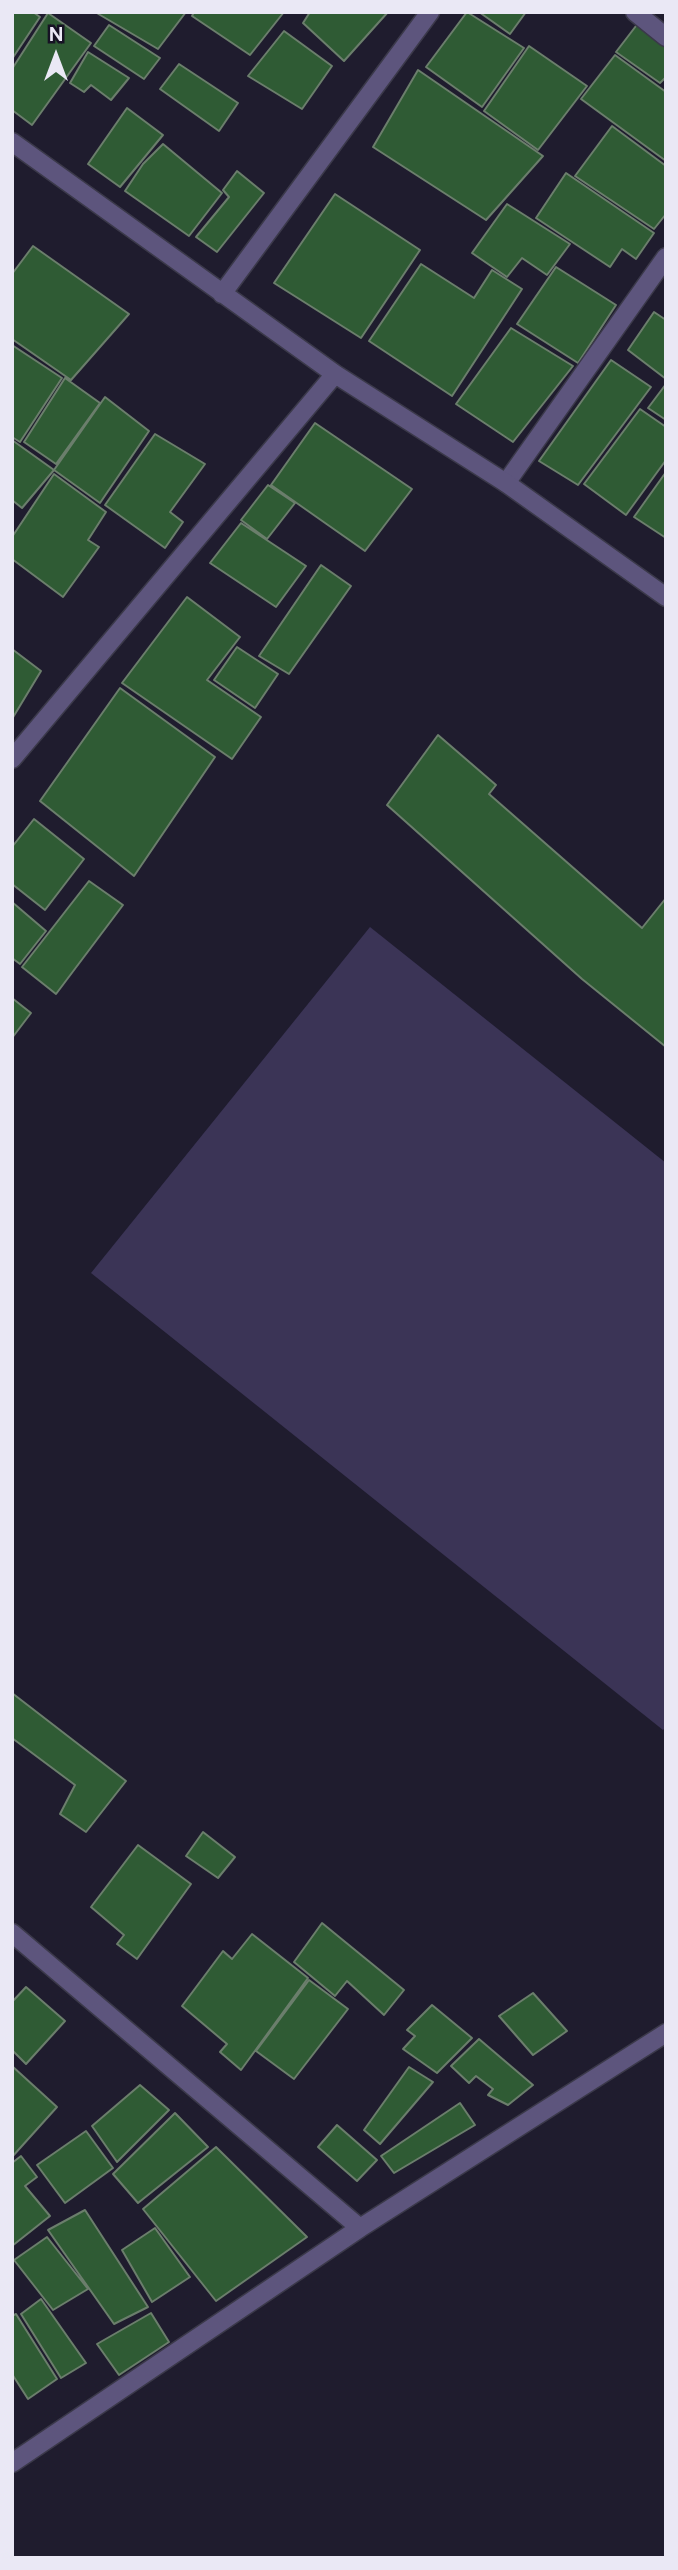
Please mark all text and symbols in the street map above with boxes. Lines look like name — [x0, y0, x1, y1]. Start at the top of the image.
north arrow — [21, 21, 91, 91]
text: N — [49, 23, 63, 46]

